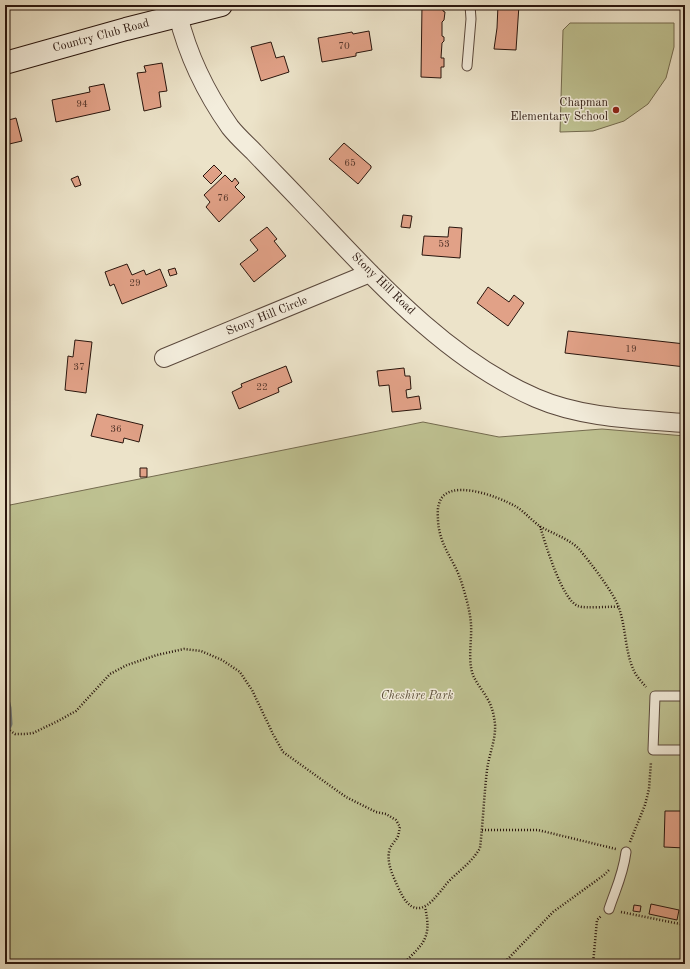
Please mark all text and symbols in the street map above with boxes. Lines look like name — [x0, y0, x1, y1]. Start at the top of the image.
street label: Country Club Road — [51, 17, 151, 55]
house number: 70 — [338, 41, 350, 51]
place label: Chapman Elementary School — [510, 97, 609, 123]
house number: 94 — [76, 99, 88, 109]
marker: Chapman Elementary School — [611, 105, 621, 115]
house number: 65 — [344, 158, 356, 168]
house number: 76 — [217, 193, 229, 203]
house number: 53 — [438, 239, 450, 249]
street label: Stony Hill Road — [349, 251, 417, 317]
house number: 29 — [129, 278, 141, 288]
street label: Stony Hill Circle — [225, 294, 310, 338]
house number: 19 — [625, 344, 637, 354]
house number: 37 — [73, 362, 85, 372]
house number: 22 — [256, 382, 268, 392]
house number: 36 — [110, 424, 122, 434]
park label: Cheshire Park — [381, 690, 453, 702]

